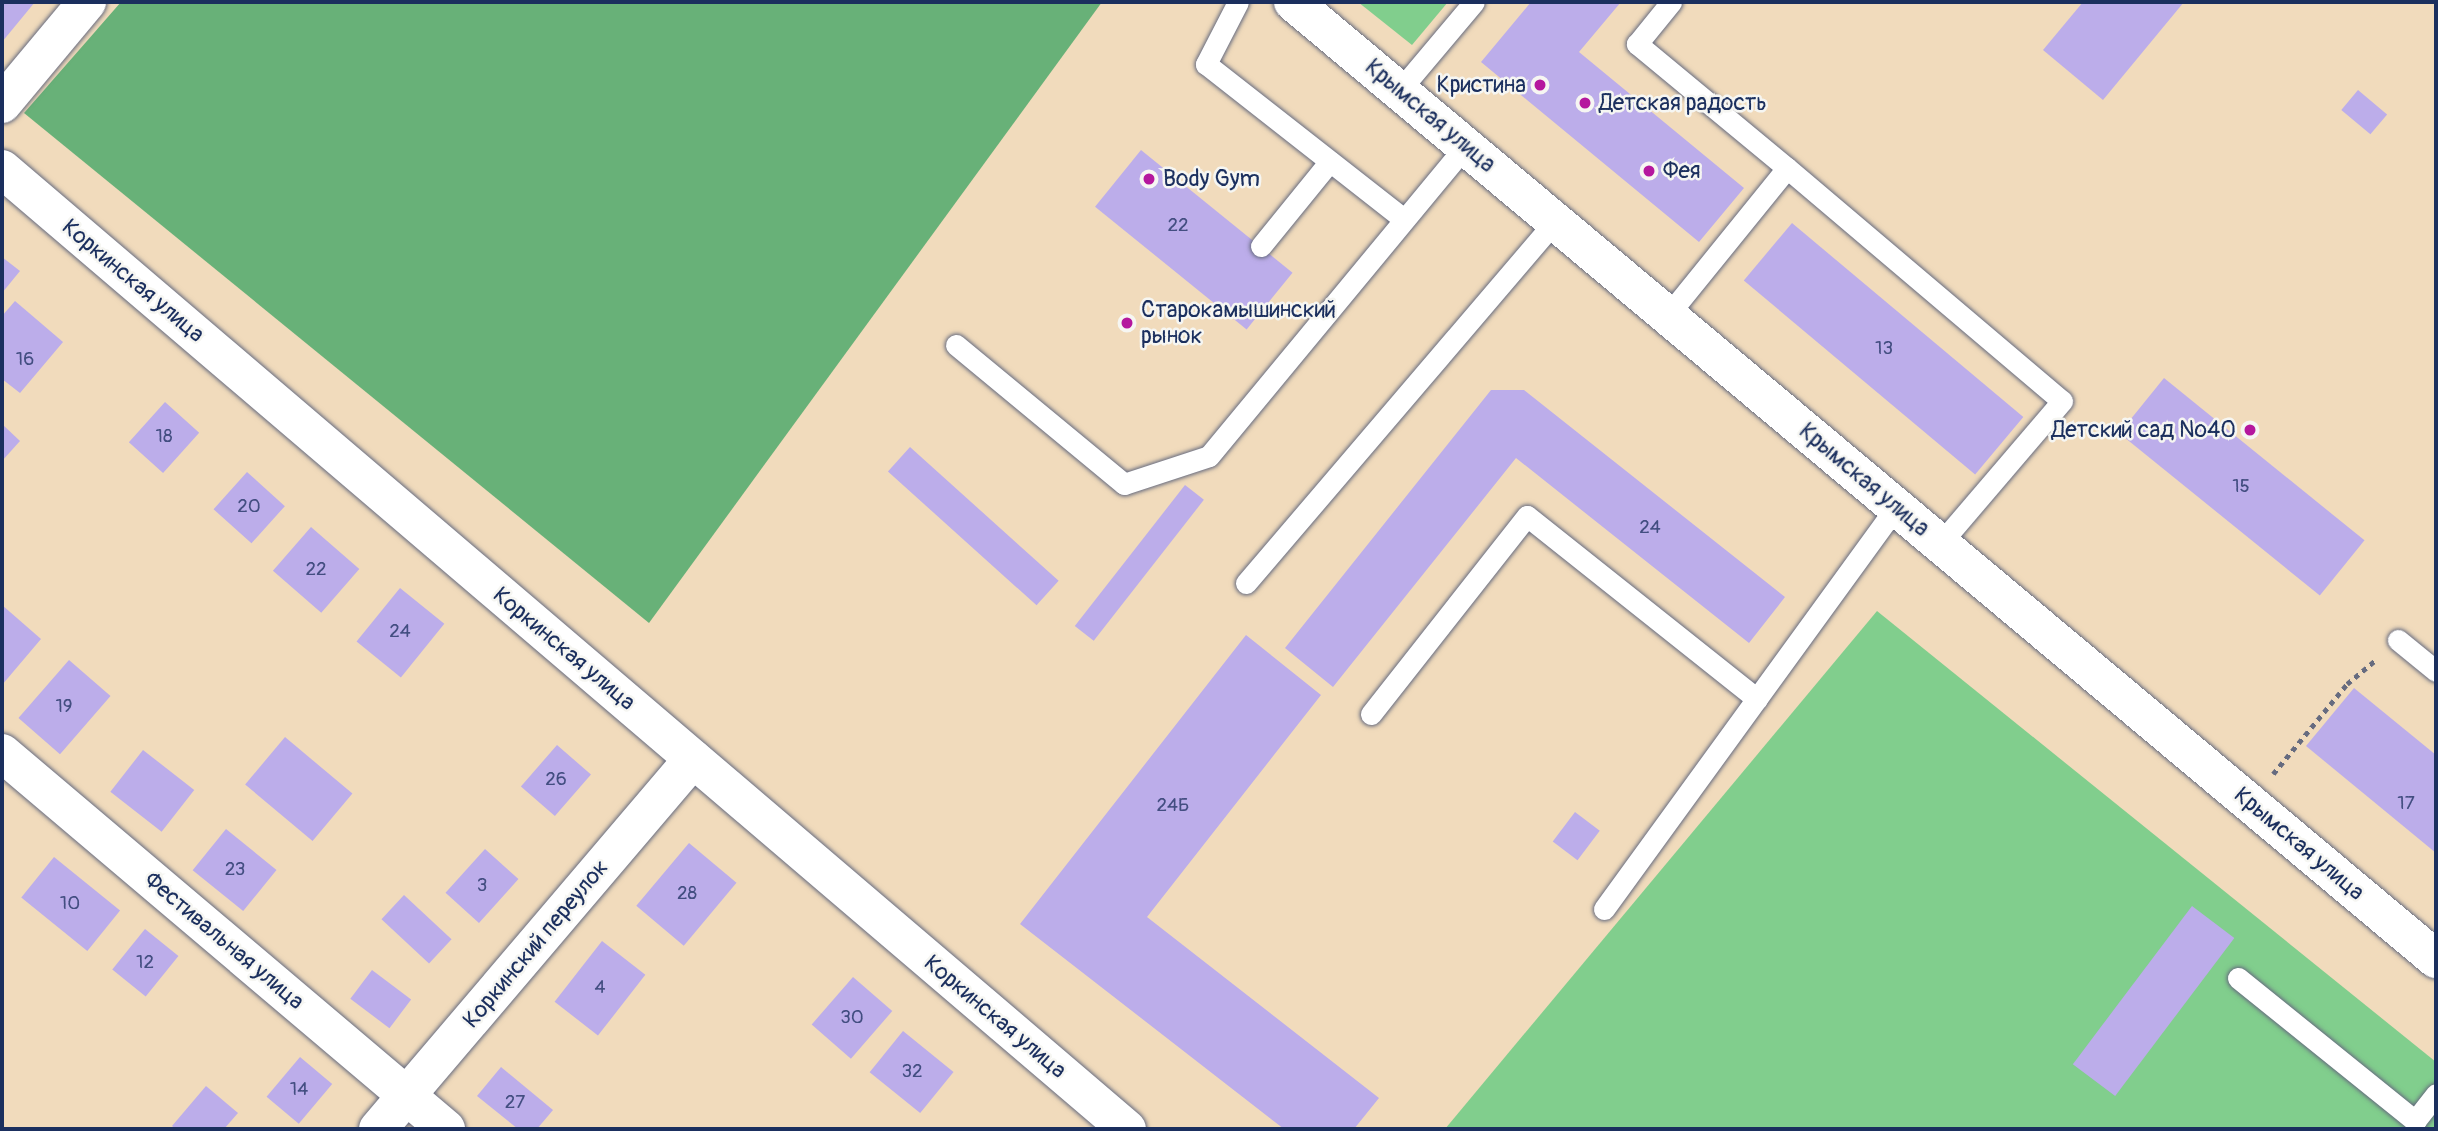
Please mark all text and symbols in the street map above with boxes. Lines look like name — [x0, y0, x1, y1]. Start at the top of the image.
street label: Крымская улица — [1359, 54, 1501, 178]
place label: Кристина — [1437, 71, 1526, 99]
marker: Кристина — [1532, 77, 1548, 93]
place label: Детская радость — [1599, 89, 1767, 117]
marker: Детская радость — [1577, 95, 1593, 111]
place label: Фея — [1663, 157, 1701, 185]
marker: Фея — [1641, 163, 1657, 179]
place label: Body Gym — [1163, 165, 1260, 193]
marker: Body Gym — [1141, 171, 1157, 187]
street label: Коркинская улица — [56, 213, 210, 349]
house number: 22 — [1167, 215, 1189, 237]
place label: Старокамышинский рынок — [1141, 296, 1336, 350]
marker: Старокамышинский рынок — [1119, 315, 1135, 331]
house number: 13 — [1875, 338, 1893, 360]
house number: 16 — [16, 349, 34, 371]
place label: Детский сад №40 — [2051, 416, 2236, 444]
street label: Крымская улица — [1793, 418, 1935, 542]
marker: Детский сад №40 — [2242, 422, 2258, 438]
house number: 18 — [155, 426, 173, 448]
house number: 15 — [2232, 476, 2250, 498]
house number: 20 — [237, 496, 261, 518]
house number: 24 — [1639, 517, 1661, 539]
house number: 22 — [305, 559, 327, 581]
street label: Коркинская улица — [487, 581, 641, 717]
house number: 24 — [389, 621, 411, 643]
house number: 19 — [55, 696, 73, 718]
house number: 26 — [545, 769, 567, 791]
street label: Крымская улица — [2228, 782, 2370, 906]
house number: 17 — [2397, 793, 2415, 815]
house number: 24Б — [1156, 795, 1190, 817]
street label: Коркинский переулок — [458, 854, 614, 1034]
house number: 23 — [225, 859, 245, 881]
street label: Фестивальная улица — [139, 866, 309, 1016]
house number: 3 — [477, 875, 487, 897]
house number: 28 — [677, 883, 697, 905]
house number: 10 — [60, 893, 80, 915]
street label: Коркинская улица — [918, 949, 1072, 1085]
house number: 12 — [136, 952, 154, 974]
house number: 4 — [594, 977, 606, 999]
house number: 30 — [840, 1007, 864, 1029]
house number: 32 — [901, 1061, 923, 1083]
house number: 14 — [290, 1079, 308, 1101]
house number: 27 — [505, 1092, 525, 1114]

